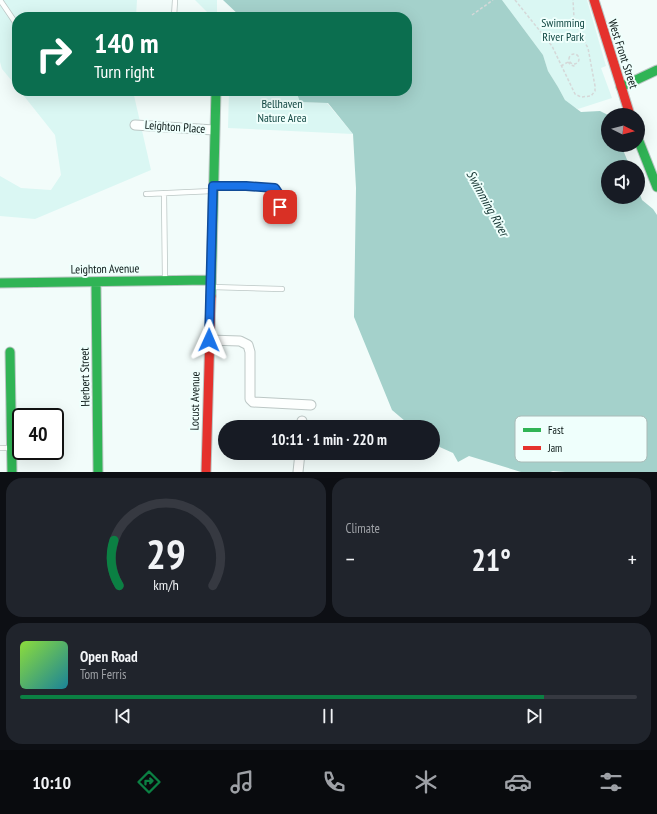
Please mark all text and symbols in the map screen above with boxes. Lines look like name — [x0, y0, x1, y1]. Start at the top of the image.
park label: Swimming River Park — [541, 15, 585, 44]
street label: West Front Street — [605, 17, 642, 91]
text: 140 m — [94, 24, 158, 61]
icon: right — [28, 28, 80, 80]
text: Turn right — [94, 60, 154, 83]
park label: Bellhaven Nature Area — [258, 96, 307, 125]
north arrow — [601, 108, 645, 152]
map controls — [601, 108, 645, 204]
street label: Leighton Place — [144, 117, 206, 136]
button: sound — [601, 160, 645, 204]
water label: Swimming River — [462, 167, 514, 241]
pin — [263, 190, 297, 224]
icon: arrive — [269, 196, 291, 218]
street label: Leighton Avenue — [71, 260, 140, 277]
position arrow — [188, 319, 230, 361]
street label: Herbert Street — [76, 347, 93, 407]
street label: Locust Avenue — [186, 371, 203, 431]
speed limit sign: 40 — [12, 408, 64, 460]
legend — [515, 416, 647, 462]
text: Fast — [548, 423, 564, 437]
text: 10:11 · 1 min · 220 m — [271, 430, 387, 449]
text: Jam — [547, 441, 562, 455]
text: Climate — [346, 520, 380, 537]
text: 29 — [146, 526, 186, 579]
text: 21° — [471, 540, 511, 579]
text: − — [346, 545, 355, 573]
text: + — [628, 545, 637, 573]
text: km/h — [153, 574, 178, 593]
text: Open Road — [80, 647, 138, 666]
text: Tom Ferris — [80, 666, 126, 683]
icon: previous — [112, 705, 134, 727]
icon: pause — [317, 705, 339, 727]
icon: next — [523, 705, 545, 727]
icon: directions — [135, 768, 163, 796]
icon: music — [228, 768, 256, 796]
icon: phone — [320, 768, 348, 796]
icon: climate — [412, 768, 440, 796]
icon: car — [504, 768, 532, 796]
icon: filters — [597, 768, 625, 796]
text: 10:10 — [32, 771, 71, 794]

